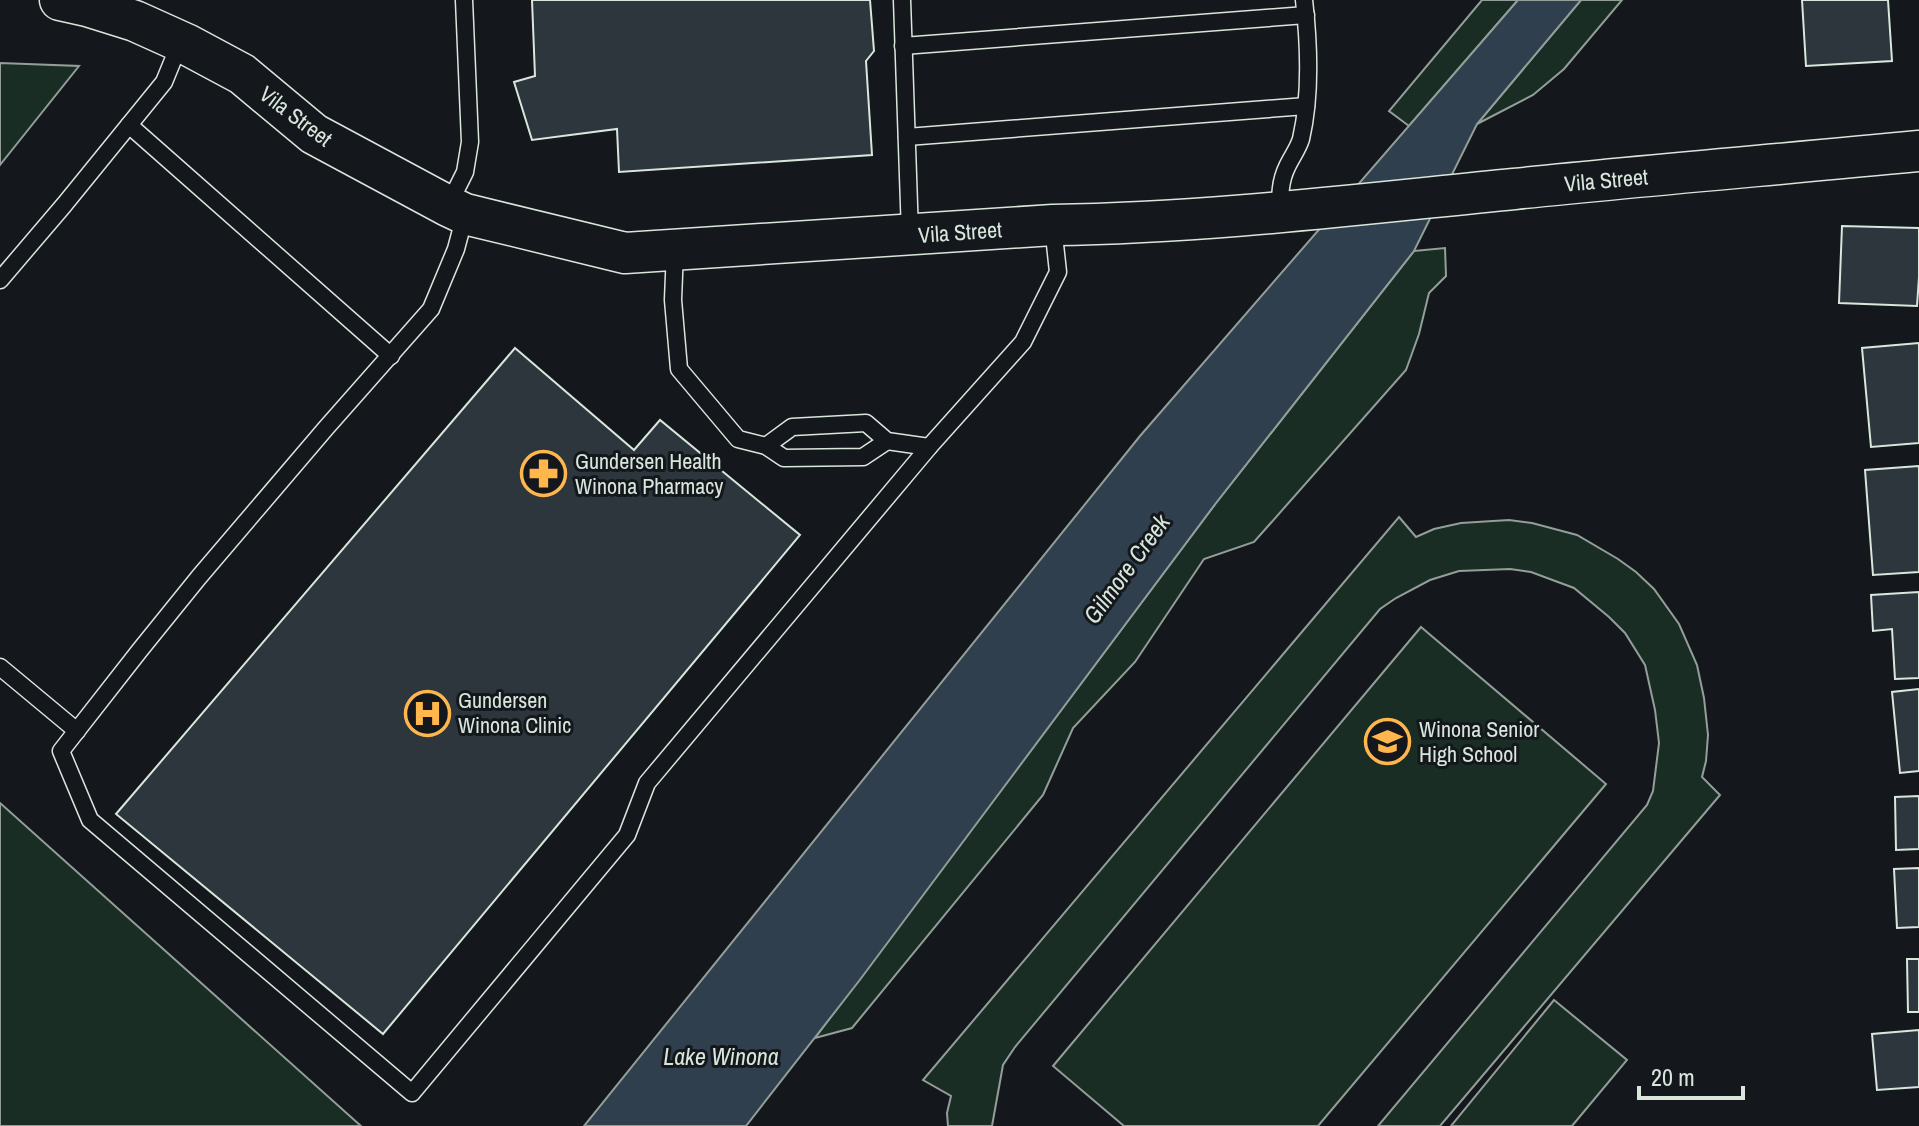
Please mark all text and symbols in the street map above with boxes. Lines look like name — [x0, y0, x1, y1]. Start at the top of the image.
street label: Vila Street — [253, 79, 339, 153]
street label: Vila Street — [1563, 161, 1649, 199]
street label: Vila Street — [917, 214, 1003, 250]
place label: Gundersen Health Winona Pharmacy — [575, 446, 723, 501]
pharmacy icon: Gundersen Health Winona Pharmacy — [520, 450, 568, 498]
water label: Gilmore Creek — [1076, 506, 1177, 630]
place label: Gundersen Winona Clinic — [458, 685, 571, 740]
hospital icon: Gundersen Winona Clinic — [403, 689, 451, 737]
place label: Winona Senior High School — [1419, 714, 1539, 769]
school or university icon: Winona Senior High School — [1364, 718, 1412, 766]
water label: Lake Winona — [663, 1040, 779, 1072]
scale bar — [1639, 1050, 1743, 1100]
text: 20 m — [1651, 1061, 1695, 1093]

